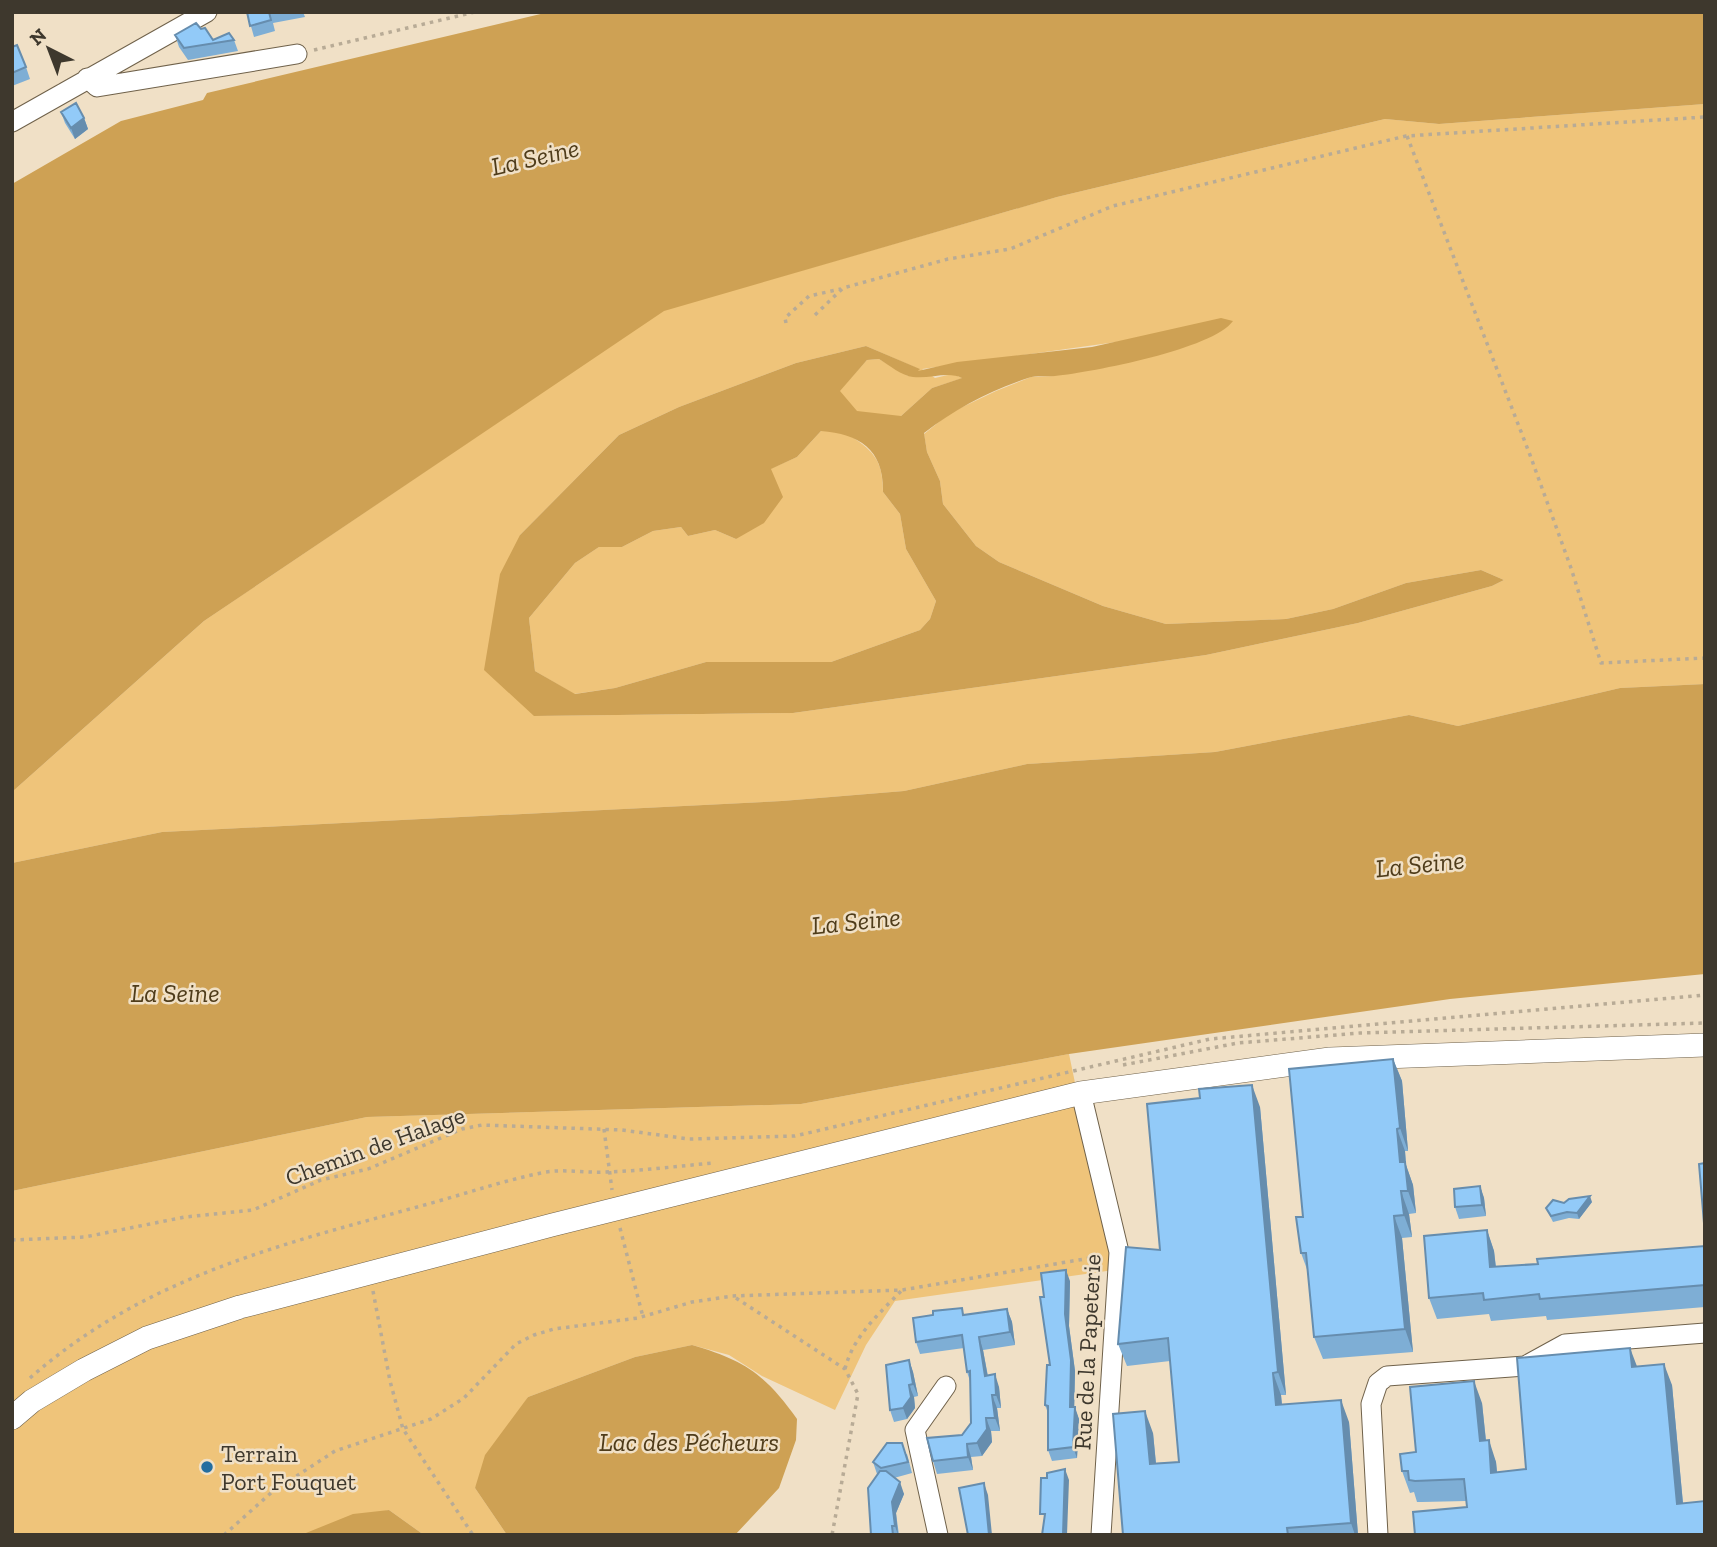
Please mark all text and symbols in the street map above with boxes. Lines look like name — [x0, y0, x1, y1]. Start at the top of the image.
north arrow — [14, 14, 84, 84]
text: N — [25, 23, 51, 50]
water label: La Seine — [488, 131, 582, 183]
water label: La Seine — [1374, 843, 1466, 885]
water label: La Seine — [810, 900, 902, 942]
water label: La Seine — [130, 977, 220, 1009]
street label: Chemin de Halage — [281, 1100, 469, 1192]
street label: Rue de la Papeterie — [1067, 1253, 1107, 1451]
water label: Lac des Pécheurs — [599, 1426, 779, 1458]
place label: Terrain Port Fouquet — [221, 1439, 356, 1496]
marker: Terrain Port Fouquet — [199, 1459, 215, 1475]

